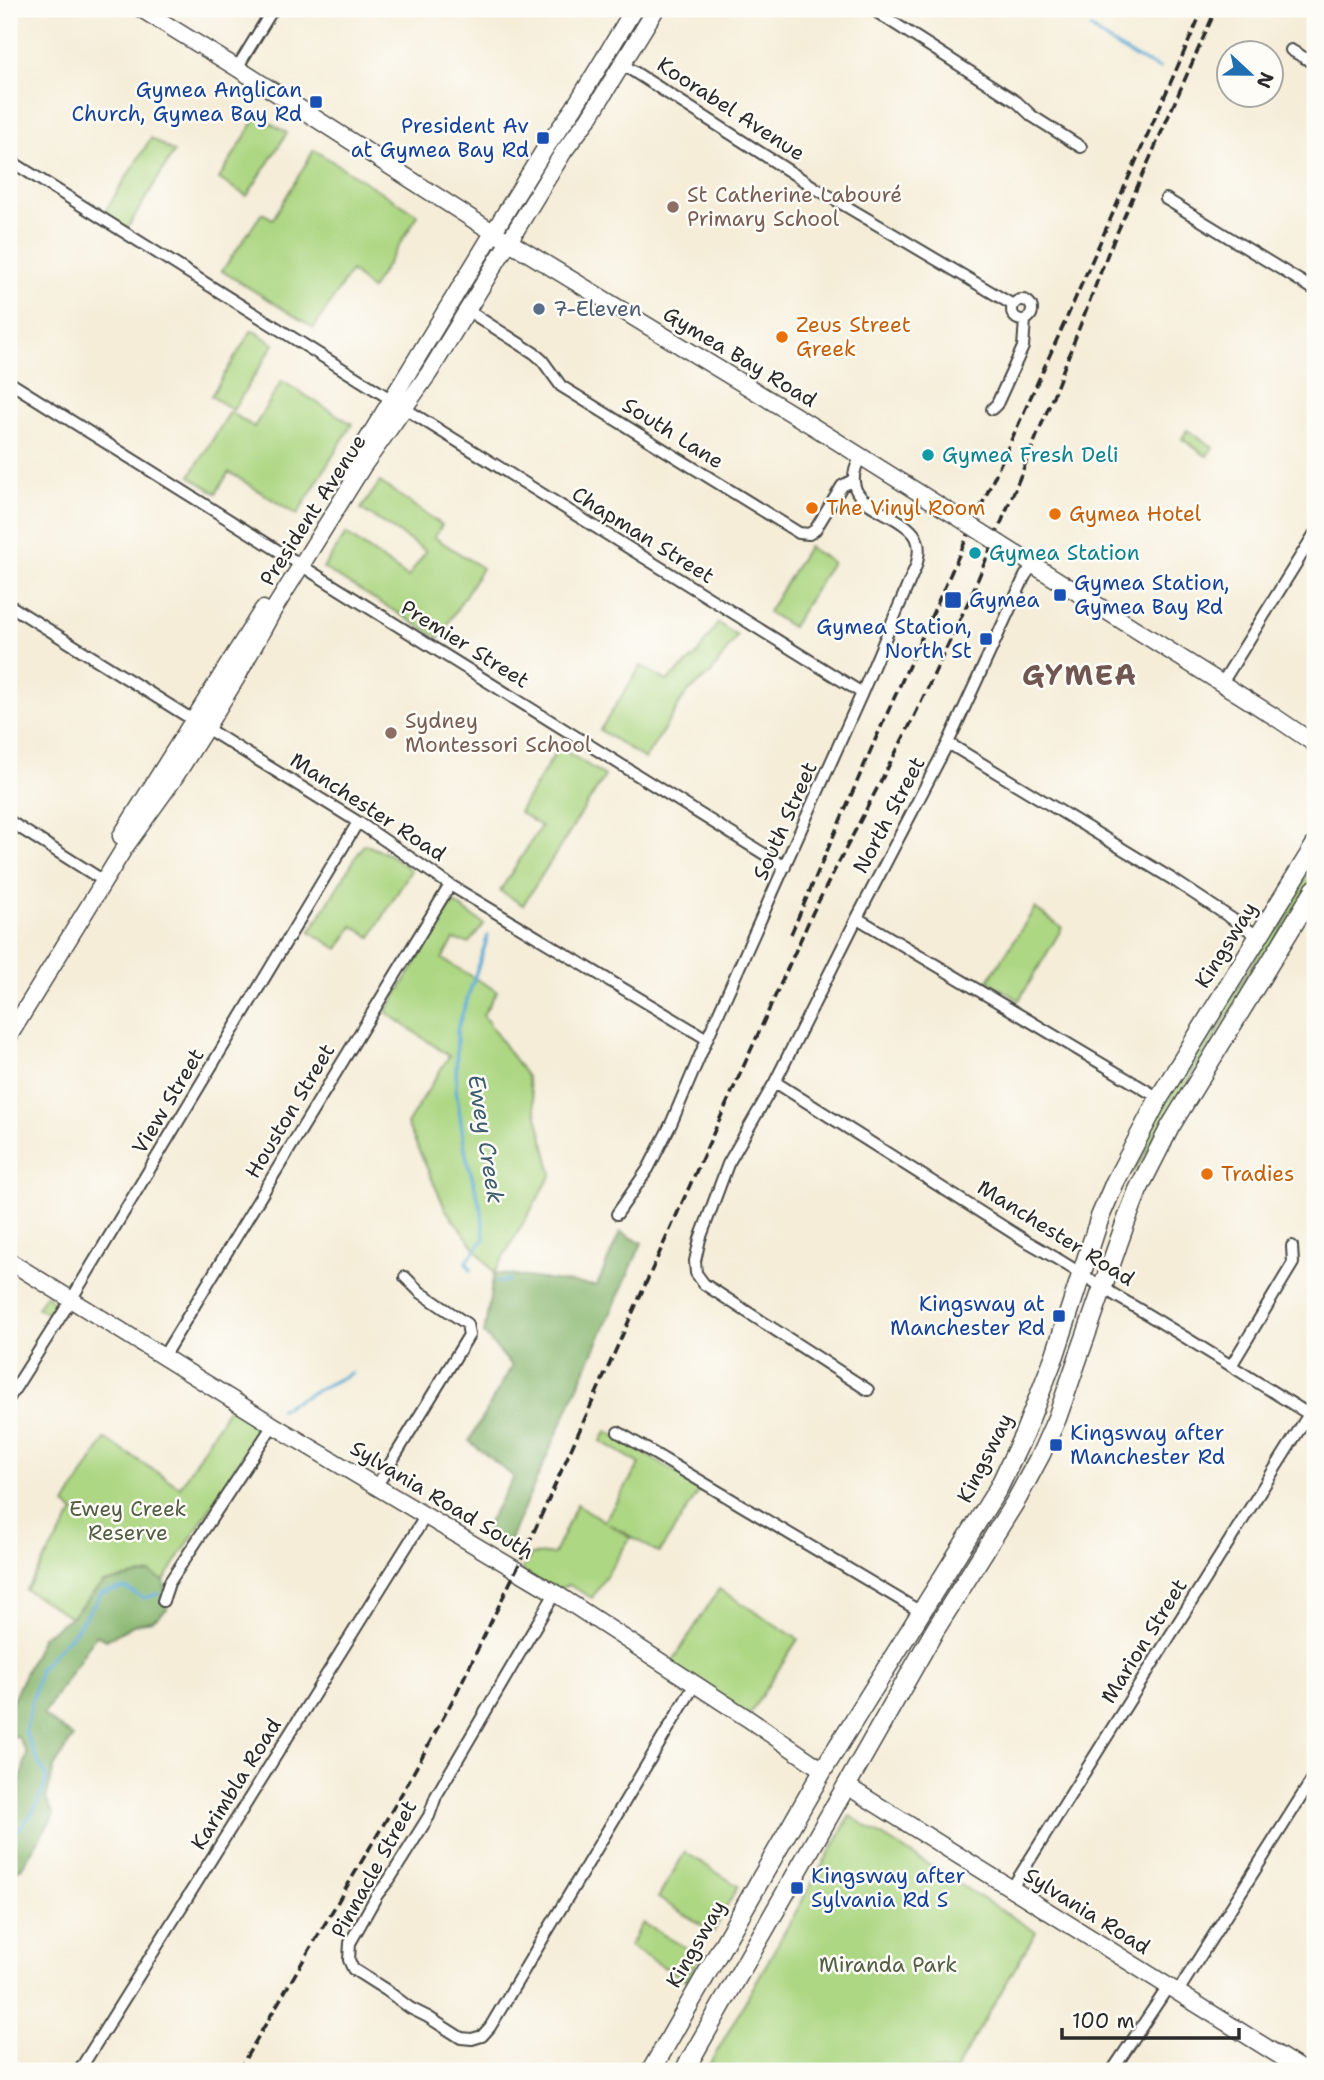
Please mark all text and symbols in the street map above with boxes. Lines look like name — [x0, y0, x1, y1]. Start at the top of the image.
north arrow — [1216, 38, 1286, 108]
street label: Koorabel Avenue — [652, 51, 810, 167]
text: N — [1251, 69, 1280, 92]
place label: Gymea Anglican Church, Gymea Bay Rd — [71, 76, 302, 128]
marker: Gymea Anglican Church, Gymea Bay Rd — [308, 94, 324, 110]
place label: President Av at Gymea Bay Rd — [351, 112, 529, 164]
marker: President Av at Gymea Bay Rd — [535, 130, 551, 146]
place label: St Catherine Labouré Primary School — [687, 181, 902, 233]
marker: St Catherine Labouré Primary School — [665, 199, 681, 215]
place label: 7-Eleven — [553, 295, 642, 323]
street label: Gymea Bay Road — [658, 300, 822, 414]
marker: 7-Eleven — [531, 301, 547, 317]
place label: Zeus Street Greek — [796, 311, 911, 363]
marker: Zeus Street Greek — [774, 329, 790, 345]
street label: South Lane — [617, 391, 729, 475]
street label: President Avenue — [253, 429, 373, 591]
place label: Gymea Fresh Deli — [942, 441, 1119, 469]
marker: Gymea Fresh Deli — [920, 447, 936, 463]
street label: Chapman Street — [566, 480, 720, 590]
place label: The Vinyl Room — [826, 494, 985, 522]
marker: The Vinyl Room — [804, 500, 820, 516]
place label: Gymea Hotel — [1069, 500, 1202, 528]
marker: Gymea Hotel — [1047, 506, 1063, 522]
place label: Gymea Station — [989, 539, 1140, 567]
marker: Gymea Station — [967, 545, 983, 561]
place label: Gymea Station, Gymea Bay Rd — [1074, 569, 1230, 621]
place label: Gymea — [969, 586, 1040, 614]
marker: Gymea Station, Gymea Bay Rd — [1052, 587, 1068, 603]
marker: Gymea — [943, 590, 963, 610]
street label: Premier Street — [396, 593, 534, 695]
place label: Gymea Station, North St — [816, 613, 972, 665]
marker: Gymea Station, North St — [978, 631, 994, 647]
district label: GYMEA — [1022, 656, 1138, 694]
place label: Sydney Montessori School — [405, 707, 592, 759]
marker: Sydney Montessori School — [383, 725, 399, 741]
street label: Manchester Road — [285, 746, 451, 868]
street label: North Street — [846, 752, 932, 878]
street label: South Street — [746, 757, 824, 885]
street label: Kingsway — [1188, 896, 1264, 994]
street label: Houston Street — [239, 1038, 341, 1184]
street label: View Street — [125, 1043, 211, 1159]
water label: Ewey Creek — [461, 1072, 511, 1206]
place label: Tradies — [1221, 1160, 1294, 1188]
marker: Tradies — [1199, 1166, 1215, 1182]
street label: Manchester Road — [972, 1173, 1140, 1293]
place label: Kingsway at Manchester Rd — [890, 1290, 1045, 1342]
marker: Kingsway at Manchester Rd — [1051, 1308, 1067, 1324]
street label: Kingsway — [951, 1408, 1019, 1508]
place label: Kingsway after Manchester Rd — [1070, 1419, 1225, 1471]
street label: Sylvania Road South — [345, 1434, 539, 1566]
marker: Kingsway after Manchester Rd — [1048, 1437, 1064, 1453]
park label: Ewey Creek Reserve — [69, 1495, 187, 1547]
street label: Marion Street — [1094, 1573, 1194, 1709]
street label: Karimbla Road — [184, 1713, 288, 1855]
street label: Pinnacle Street — [325, 1795, 423, 1943]
street label: Sylvania Road — [1018, 1861, 1156, 1961]
place label: Kingsway after Sylvania Rd S — [811, 1862, 966, 1914]
marker: Kingsway after Sylvania Rd S — [789, 1880, 805, 1896]
street label: Kingsway — [660, 1895, 732, 1993]
park label: Miranda Park — [819, 1951, 957, 1979]
scale bar — [1062, 1996, 1238, 2040]
text: 100 m — [1072, 2007, 1135, 2035]

